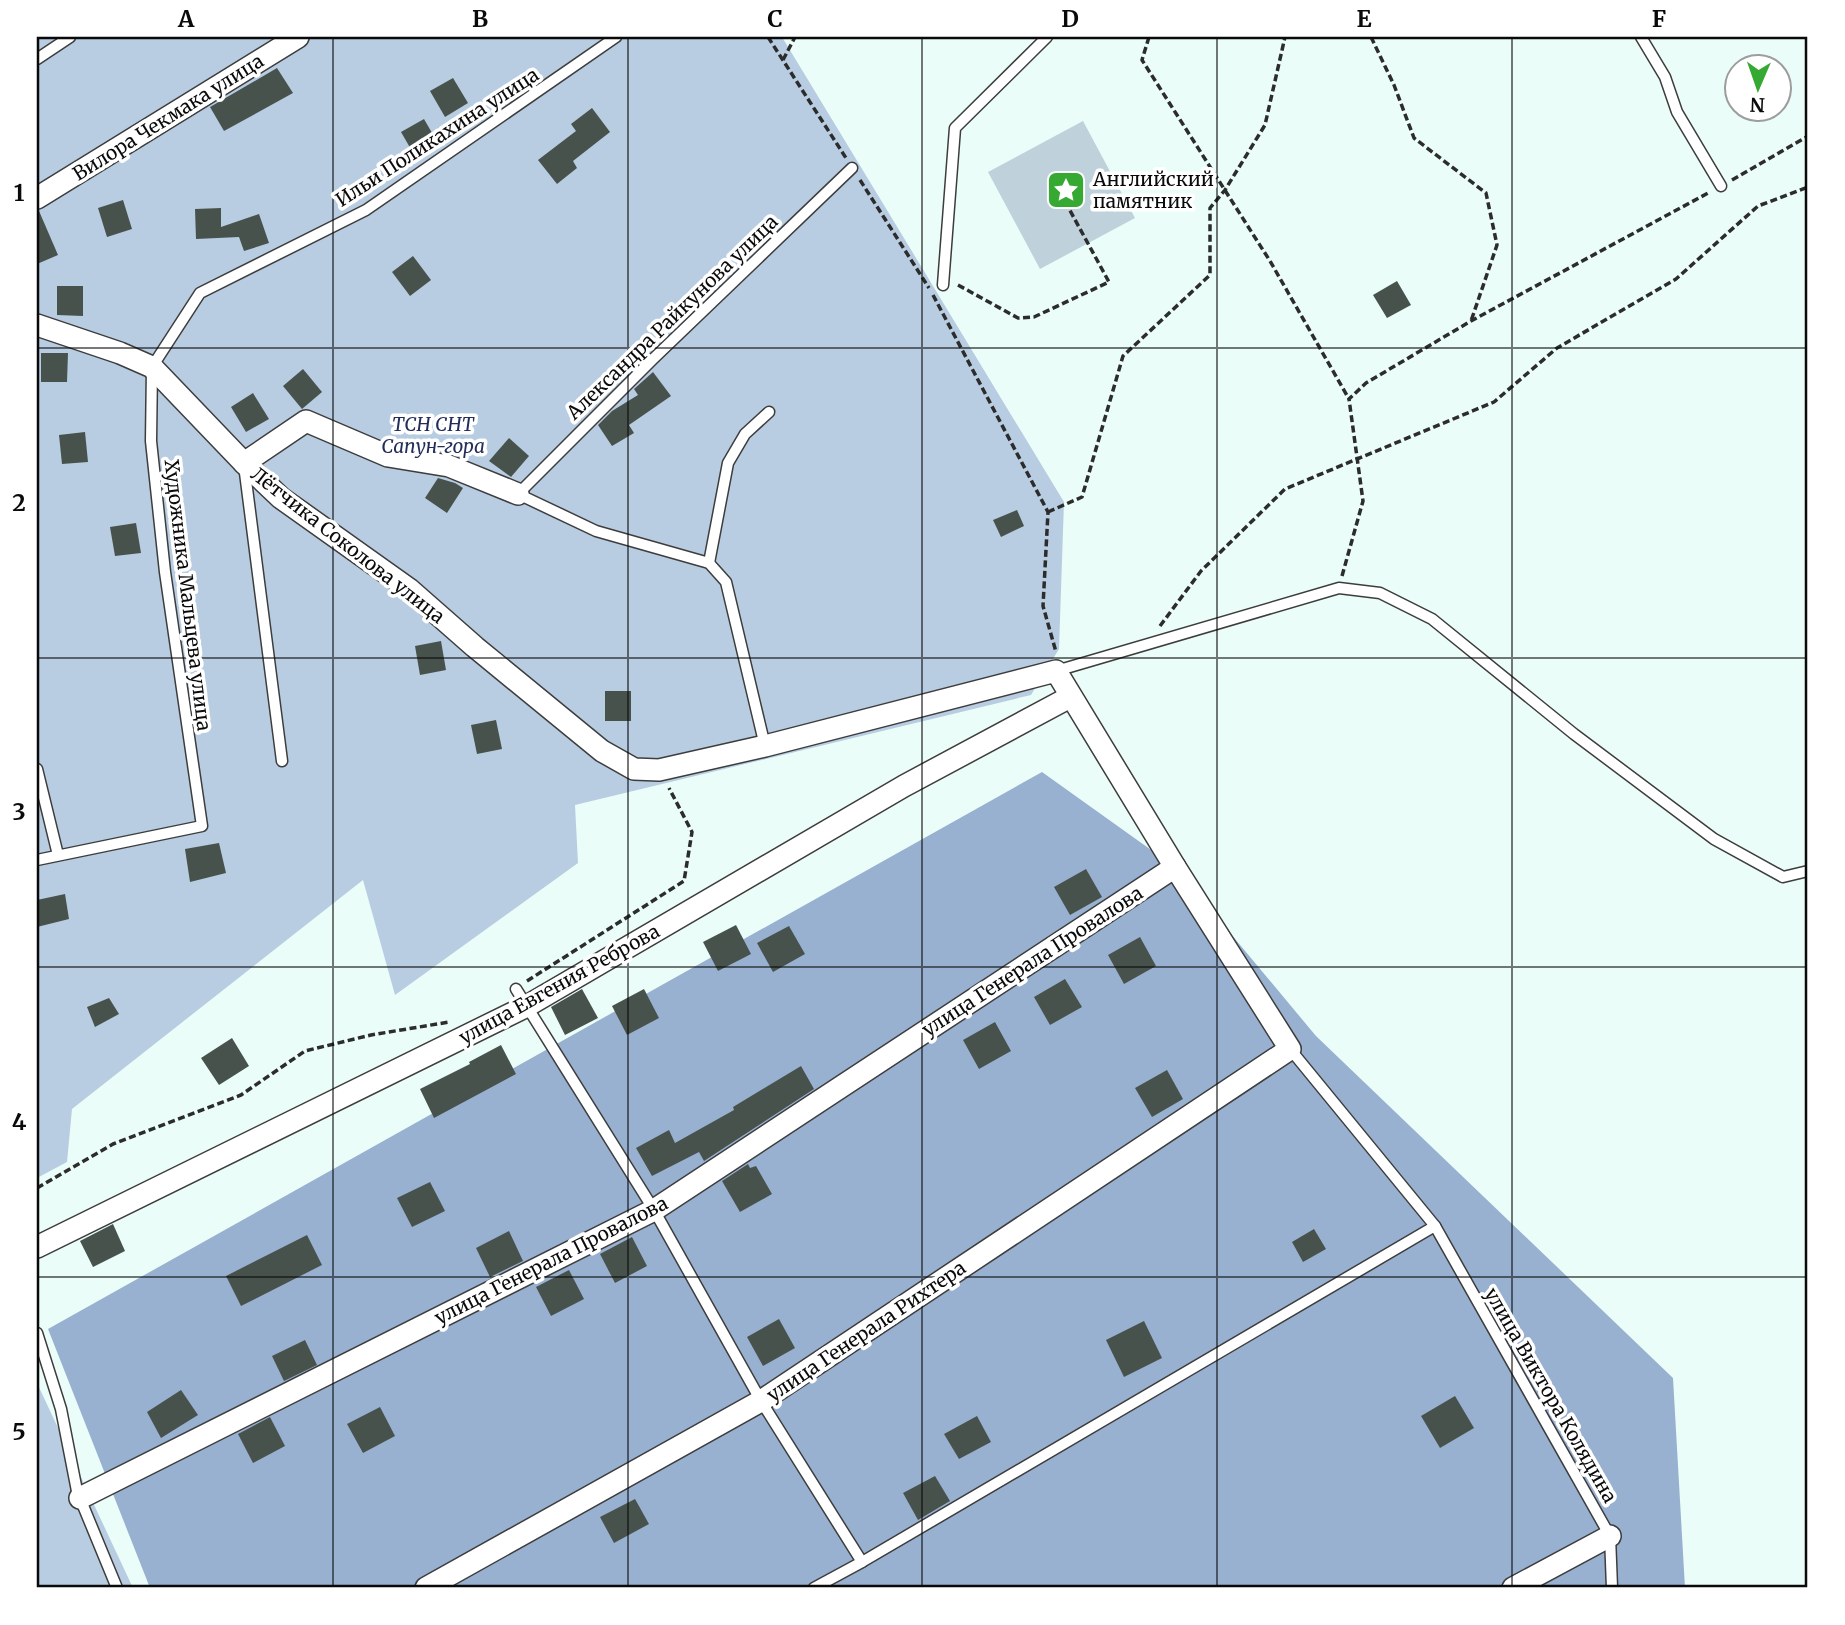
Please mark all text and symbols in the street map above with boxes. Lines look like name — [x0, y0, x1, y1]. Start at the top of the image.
text: A — [177, 4, 195, 33]
text: B — [472, 4, 488, 33]
text: C — [767, 4, 783, 33]
text: D — [1061, 4, 1079, 33]
text: E — [1356, 4, 1372, 33]
text: F — [1652, 4, 1666, 33]
street label: Вилора Чекмака улица — [68, 48, 268, 186]
north arrow — [1722, 52, 1792, 122]
street label: Ильи Поликахина улица — [331, 62, 543, 212]
text: N — [1749, 93, 1765, 117]
place label: Английский памятник — [1092, 167, 1214, 213]
place icon: Английский памятник — [1045, 169, 1087, 211]
text: 1 — [14, 178, 25, 207]
street label: Александра Райкунова улица — [561, 210, 783, 425]
park label: ТСН СНТ Сапун-гора — [381, 412, 485, 458]
street label: Художника Мальцева улица — [159, 458, 217, 732]
street label: Лётчика Соколова улица — [246, 462, 450, 628]
text: 2 — [12, 488, 26, 517]
text: 3 — [12, 797, 26, 826]
street label: улица Генерала Провалова — [917, 881, 1147, 1041]
street label: улица Евгения Реброва — [454, 919, 664, 1049]
text: 4 — [12, 1107, 27, 1136]
street label: улица Генерала Провалова — [430, 1191, 672, 1329]
street label: улица Генерала Рихтера — [762, 1255, 970, 1407]
street label: улица Виктора Колядина — [1480, 1283, 1622, 1507]
text: 5 — [12, 1417, 26, 1446]

